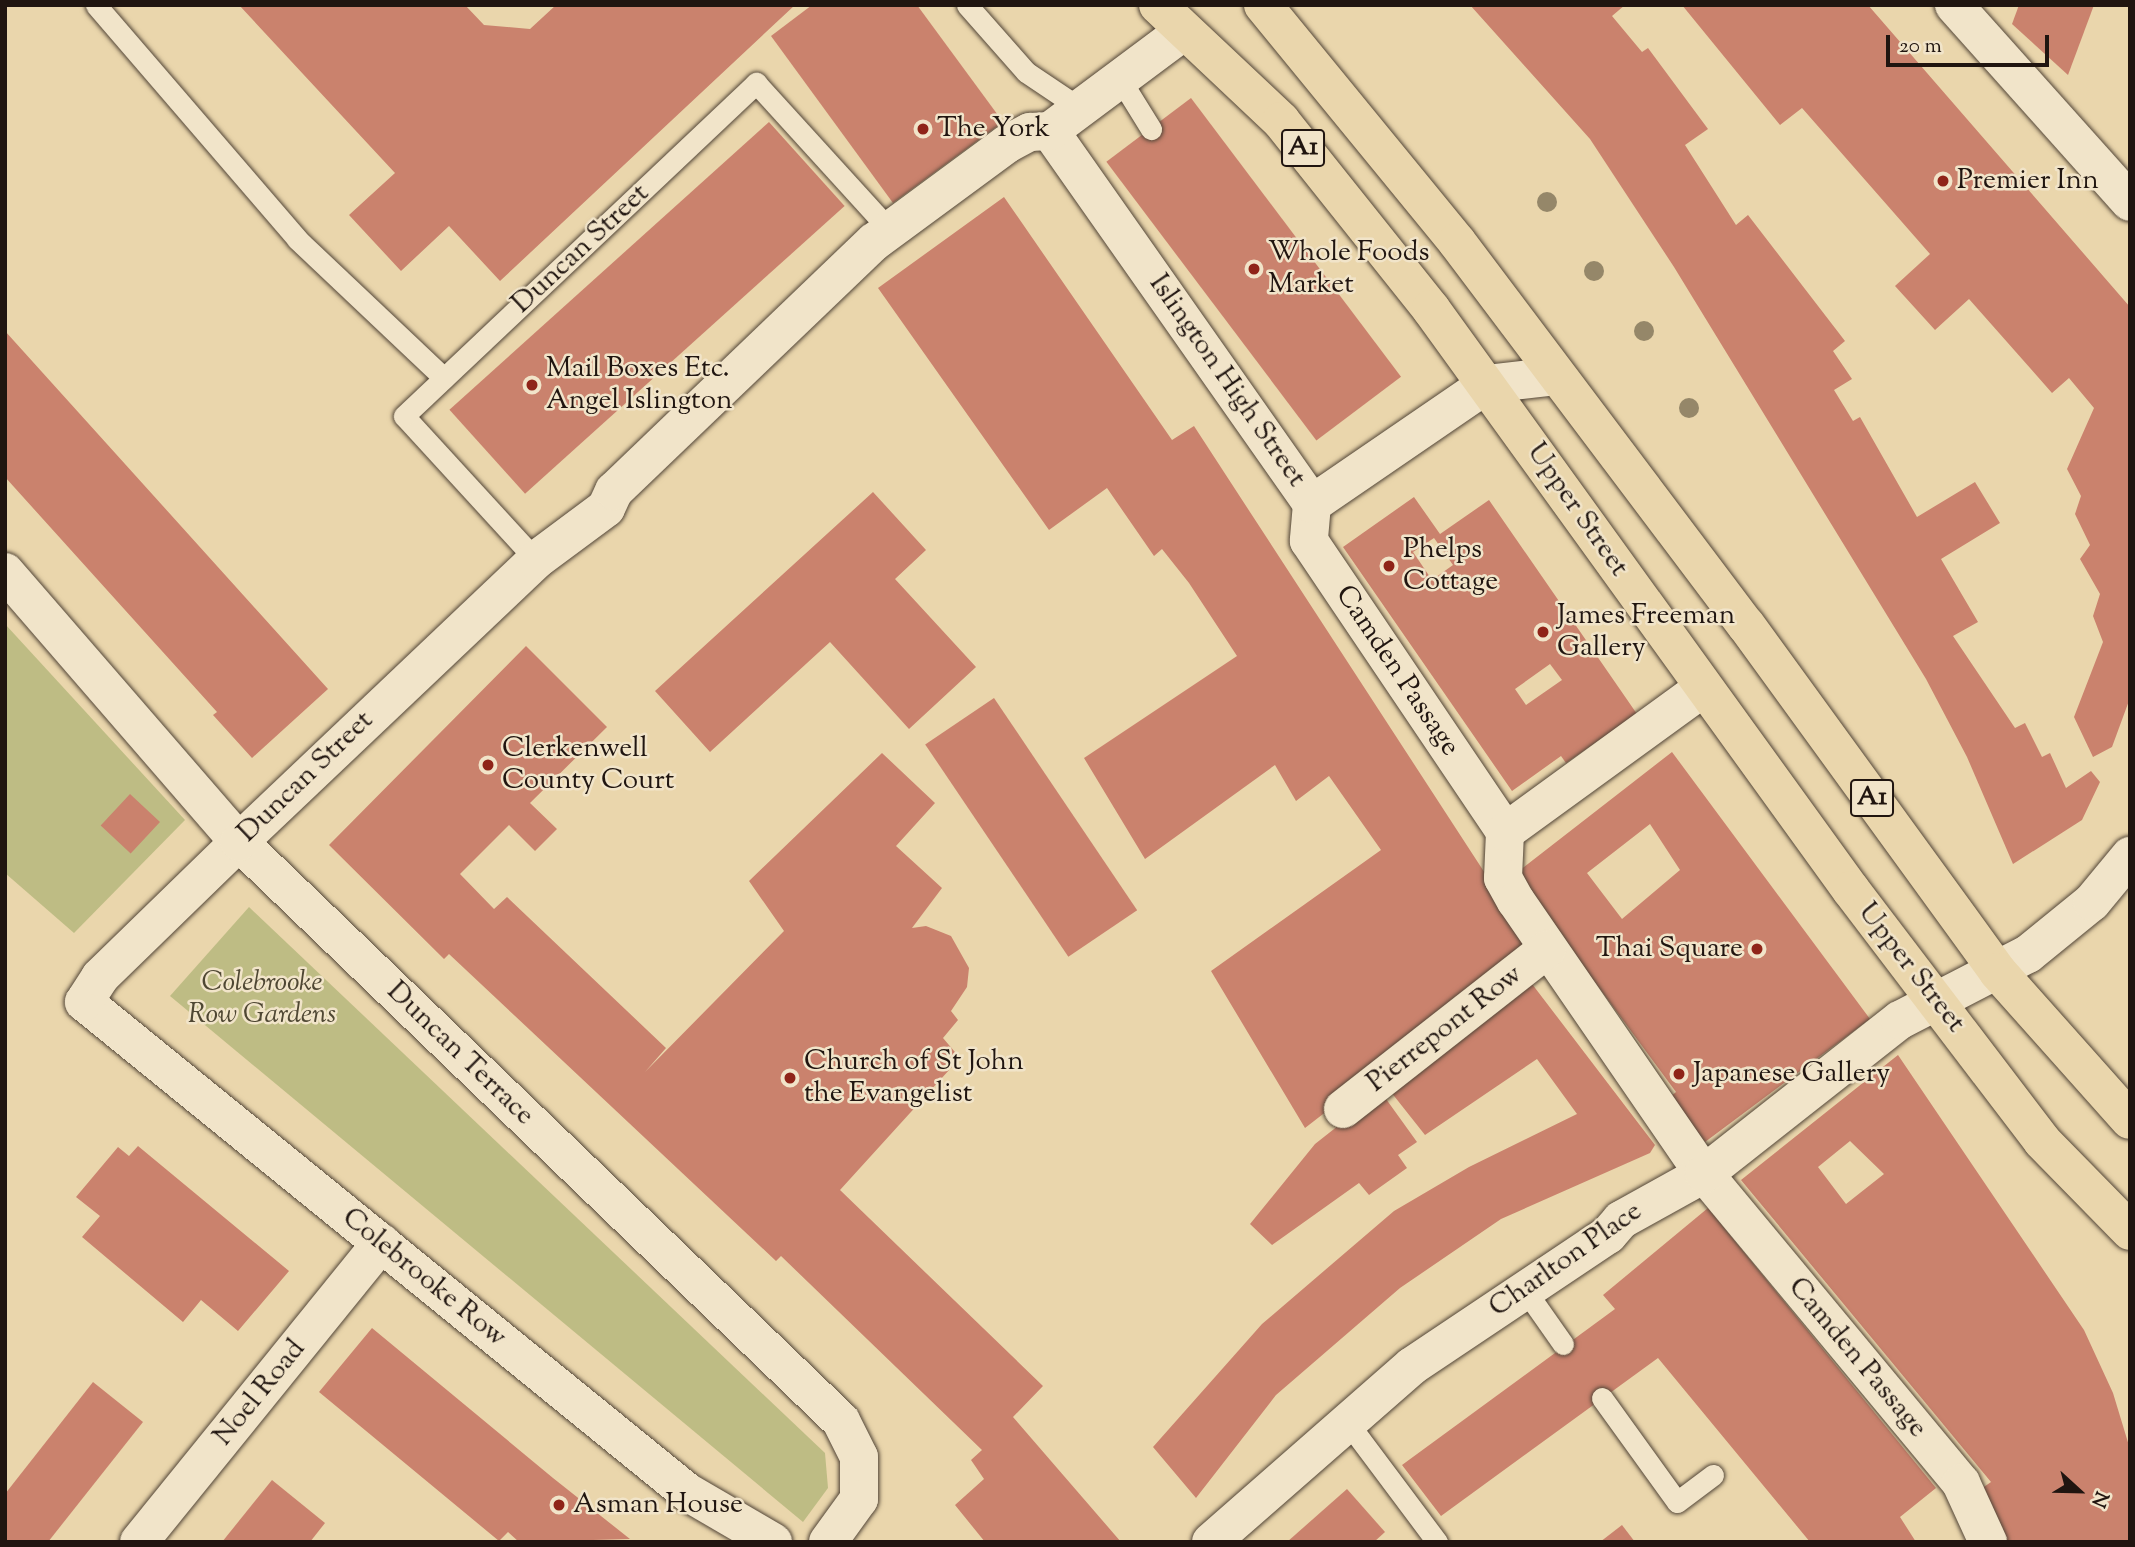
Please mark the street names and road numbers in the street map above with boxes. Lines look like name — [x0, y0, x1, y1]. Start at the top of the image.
road number: A1 — [1280, 125, 1326, 170]
street label: Duncan Street — [506, 177, 656, 321]
street label: Islington High Street — [1141, 268, 1313, 494]
street label: Upper Street — [1519, 437, 1635, 583]
street label: Camden Passage — [1328, 579, 1466, 763]
street label: Duncan Street — [231, 704, 381, 850]
road number: A1 — [1849, 776, 1895, 820]
street label: Upper Street — [1850, 896, 1972, 1040]
street label: Pierrepont Row — [1361, 958, 1529, 1100]
street label: Duncan Terrace — [379, 975, 541, 1133]
street label: Charlton Place — [1483, 1195, 1649, 1325]
street label: Colebrooke Row — [335, 1201, 513, 1355]
street label: Camden Passage — [1780, 1271, 1934, 1445]
street label: Noel Road — [207, 1333, 313, 1453]

